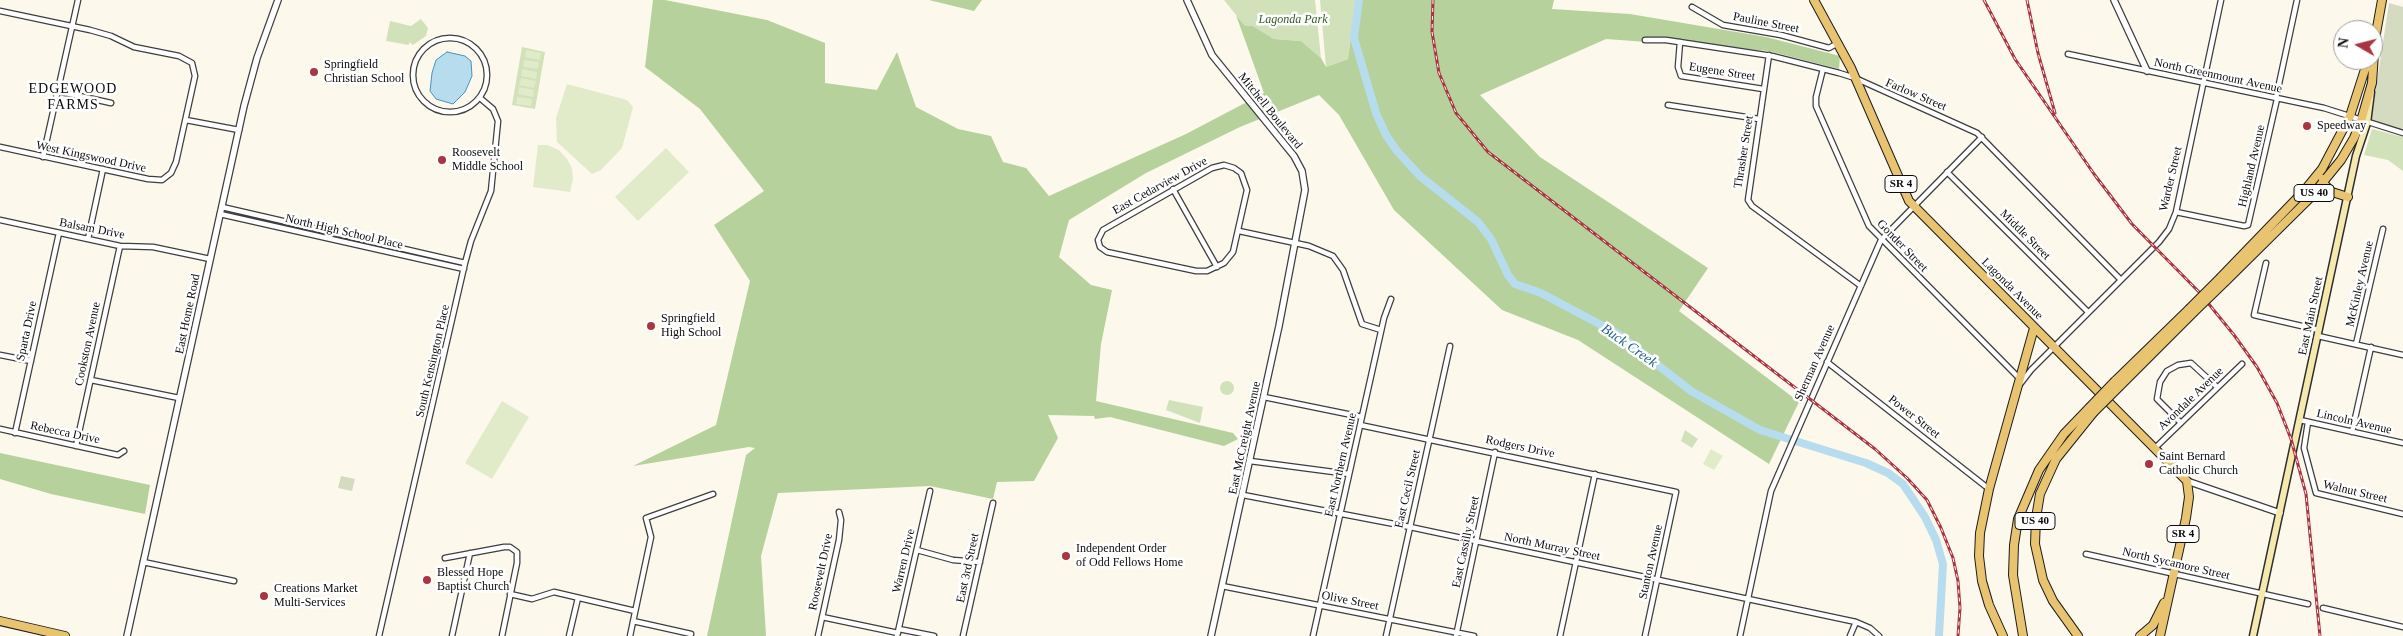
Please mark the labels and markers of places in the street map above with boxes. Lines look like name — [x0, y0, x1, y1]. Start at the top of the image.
place label: Springfield Christian School — [324, 58, 404, 86]
marker: Springfield Christian School — [308, 66, 320, 78]
place label: Speedway — [2317, 119, 2366, 133]
marker: Speedway — [2301, 120, 2313, 132]
place label: Roosevelt Middle School — [452, 146, 523, 174]
marker: Roosevelt Middle School — [436, 154, 448, 166]
place label: Springfield High School — [661, 312, 721, 340]
marker: Springfield High School — [645, 320, 657, 332]
place label: Saint Bernard Catholic Church — [2159, 450, 2238, 478]
marker: Saint Bernard Catholic Church — [2143, 458, 2155, 470]
place label: Independent Order of Odd Fellows Home — [1076, 542, 1183, 570]
marker: Independent Order of Odd Fellows Home — [1060, 550, 1072, 562]
place label: Blessed Hope Baptist Church — [437, 566, 509, 594]
marker: Blessed Hope Baptist Church — [421, 574, 433, 586]
place label: Creations Market Multi-Services — [274, 582, 358, 610]
marker: Creations Market Multi-Services — [258, 590, 270, 602]

